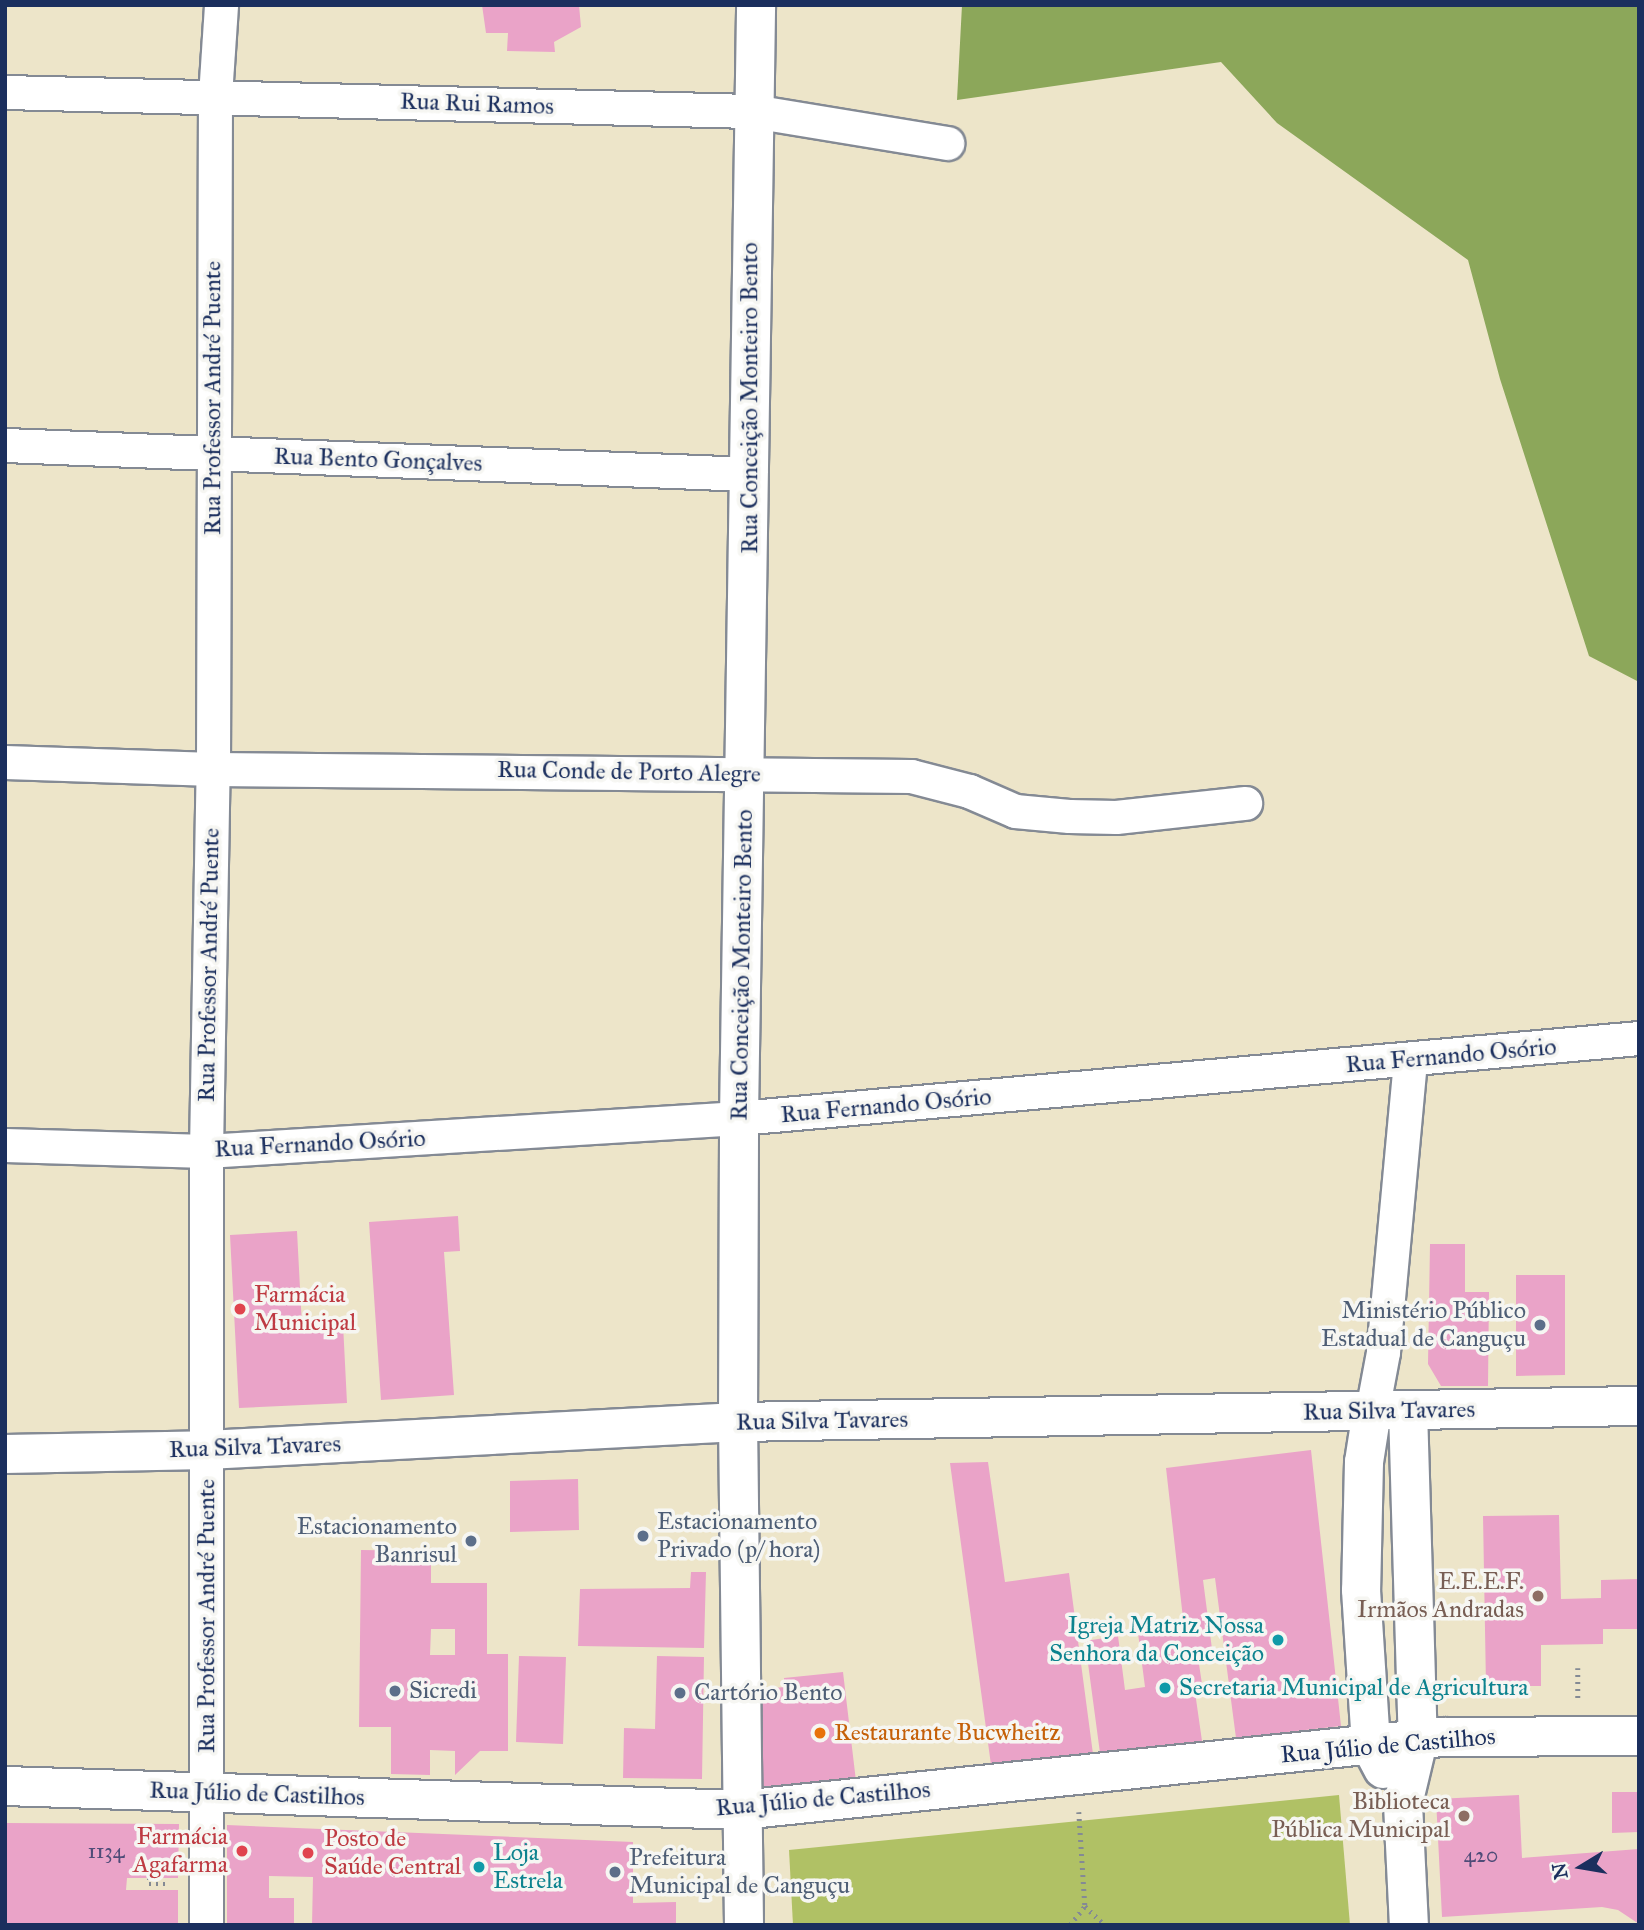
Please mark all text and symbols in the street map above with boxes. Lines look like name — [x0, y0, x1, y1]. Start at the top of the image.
street label: Rua Rui Ramos — [399, 87, 555, 121]
street label: Rua Conceição Monteiro Bento — [736, 242, 764, 554]
street label: Rua Professor André Puente — [199, 261, 227, 535]
street label: Rua Bento Gonçalves — [273, 442, 483, 478]
street label: Rua Conde de Porto Alegre — [497, 755, 761, 789]
street label: Rua Conceição Monteiro Bento — [725, 809, 759, 1121]
street label: Rua Professor André Puente — [192, 828, 226, 1102]
street label: Rua Fernando Osório — [1344, 1032, 1558, 1080]
street label: Rua Fernando Osório — [779, 1082, 993, 1130]
street label: Rua Fernando Osório — [214, 1124, 426, 1164]
place label: Farmácia Municipal — [254, 1281, 356, 1337]
place label: Ministério Público Estadual de Canguçu — [1321, 1297, 1526, 1353]
marker: Farmácia Municipal — [232, 1301, 248, 1317]
marker: Ministério Público Estadual de Canguçu — [1532, 1317, 1548, 1333]
street label: Rua Silva Tavares — [1303, 1395, 1475, 1427]
street label: Rua Silva Tavares — [736, 1405, 908, 1437]
street label: Rua Silva Tavares — [168, 1430, 342, 1464]
street label: Rua Professor André Puente — [193, 1479, 221, 1753]
place label: Estacionamento Privado (p/ hora) — [657, 1508, 820, 1564]
place label: Estacionamento Banrisul — [297, 1513, 457, 1569]
marker: Estacionamento Privado (p/ hora) — [635, 1528, 651, 1544]
marker: Estacionamento Banrisul — [463, 1533, 479, 1549]
place label: E.E.E.F. Irmãos Andradas — [1357, 1568, 1524, 1624]
marker: E.E.E.F. Irmãos Andradas — [1530, 1588, 1546, 1604]
place label: Igreja Matriz Nossa Senhora da Conceição — [1049, 1612, 1264, 1668]
marker: Igreja Matriz Nossa Senhora da Conceição — [1270, 1632, 1286, 1648]
place label: Secretaria Municipal de Agricultura — [1179, 1674, 1528, 1702]
place label: Sicredi — [409, 1677, 477, 1705]
place label: Cartório Bento — [694, 1679, 843, 1707]
marker: Secretaria Municipal de Agricultura — [1157, 1680, 1173, 1696]
marker: Sicredi — [387, 1683, 403, 1699]
marker: Cartório Bento — [672, 1685, 688, 1701]
place label: Restaurante Bucwheitz — [834, 1719, 1060, 1747]
street label: Rua Júlio de Castilhos — [1279, 1722, 1497, 1770]
marker: Restaurante Bucwheitz — [812, 1725, 828, 1741]
street label: Rua Júlio de Castilhos — [714, 1775, 932, 1823]
street label: Rua Júlio de Castilhos — [149, 1776, 365, 1812]
place label: Biblioteca Pública Municipal — [1271, 1788, 1450, 1844]
marker: Biblioteca Pública Municipal — [1456, 1808, 1472, 1824]
place label: Farmácia Agafarma — [133, 1823, 228, 1879]
place label: Posto de Saúde Central — [324, 1825, 461, 1881]
north arrow — [1546, 1832, 1616, 1902]
house number: 1134 — [88, 1838, 124, 1864]
place label: Loja Estrela — [493, 1839, 563, 1895]
house number: 420 — [1464, 1842, 1498, 1868]
marker: Farmácia Agafarma — [234, 1843, 250, 1859]
marker: Posto de Saúde Central — [298, 1843, 318, 1863]
place label: Prefeitura Municipal de Canguçu — [629, 1844, 850, 1900]
marker: Loja Estrela — [471, 1859, 487, 1875]
text: N — [1547, 1861, 1573, 1881]
marker: Prefeitura Municipal de Canguçu — [607, 1864, 623, 1880]

